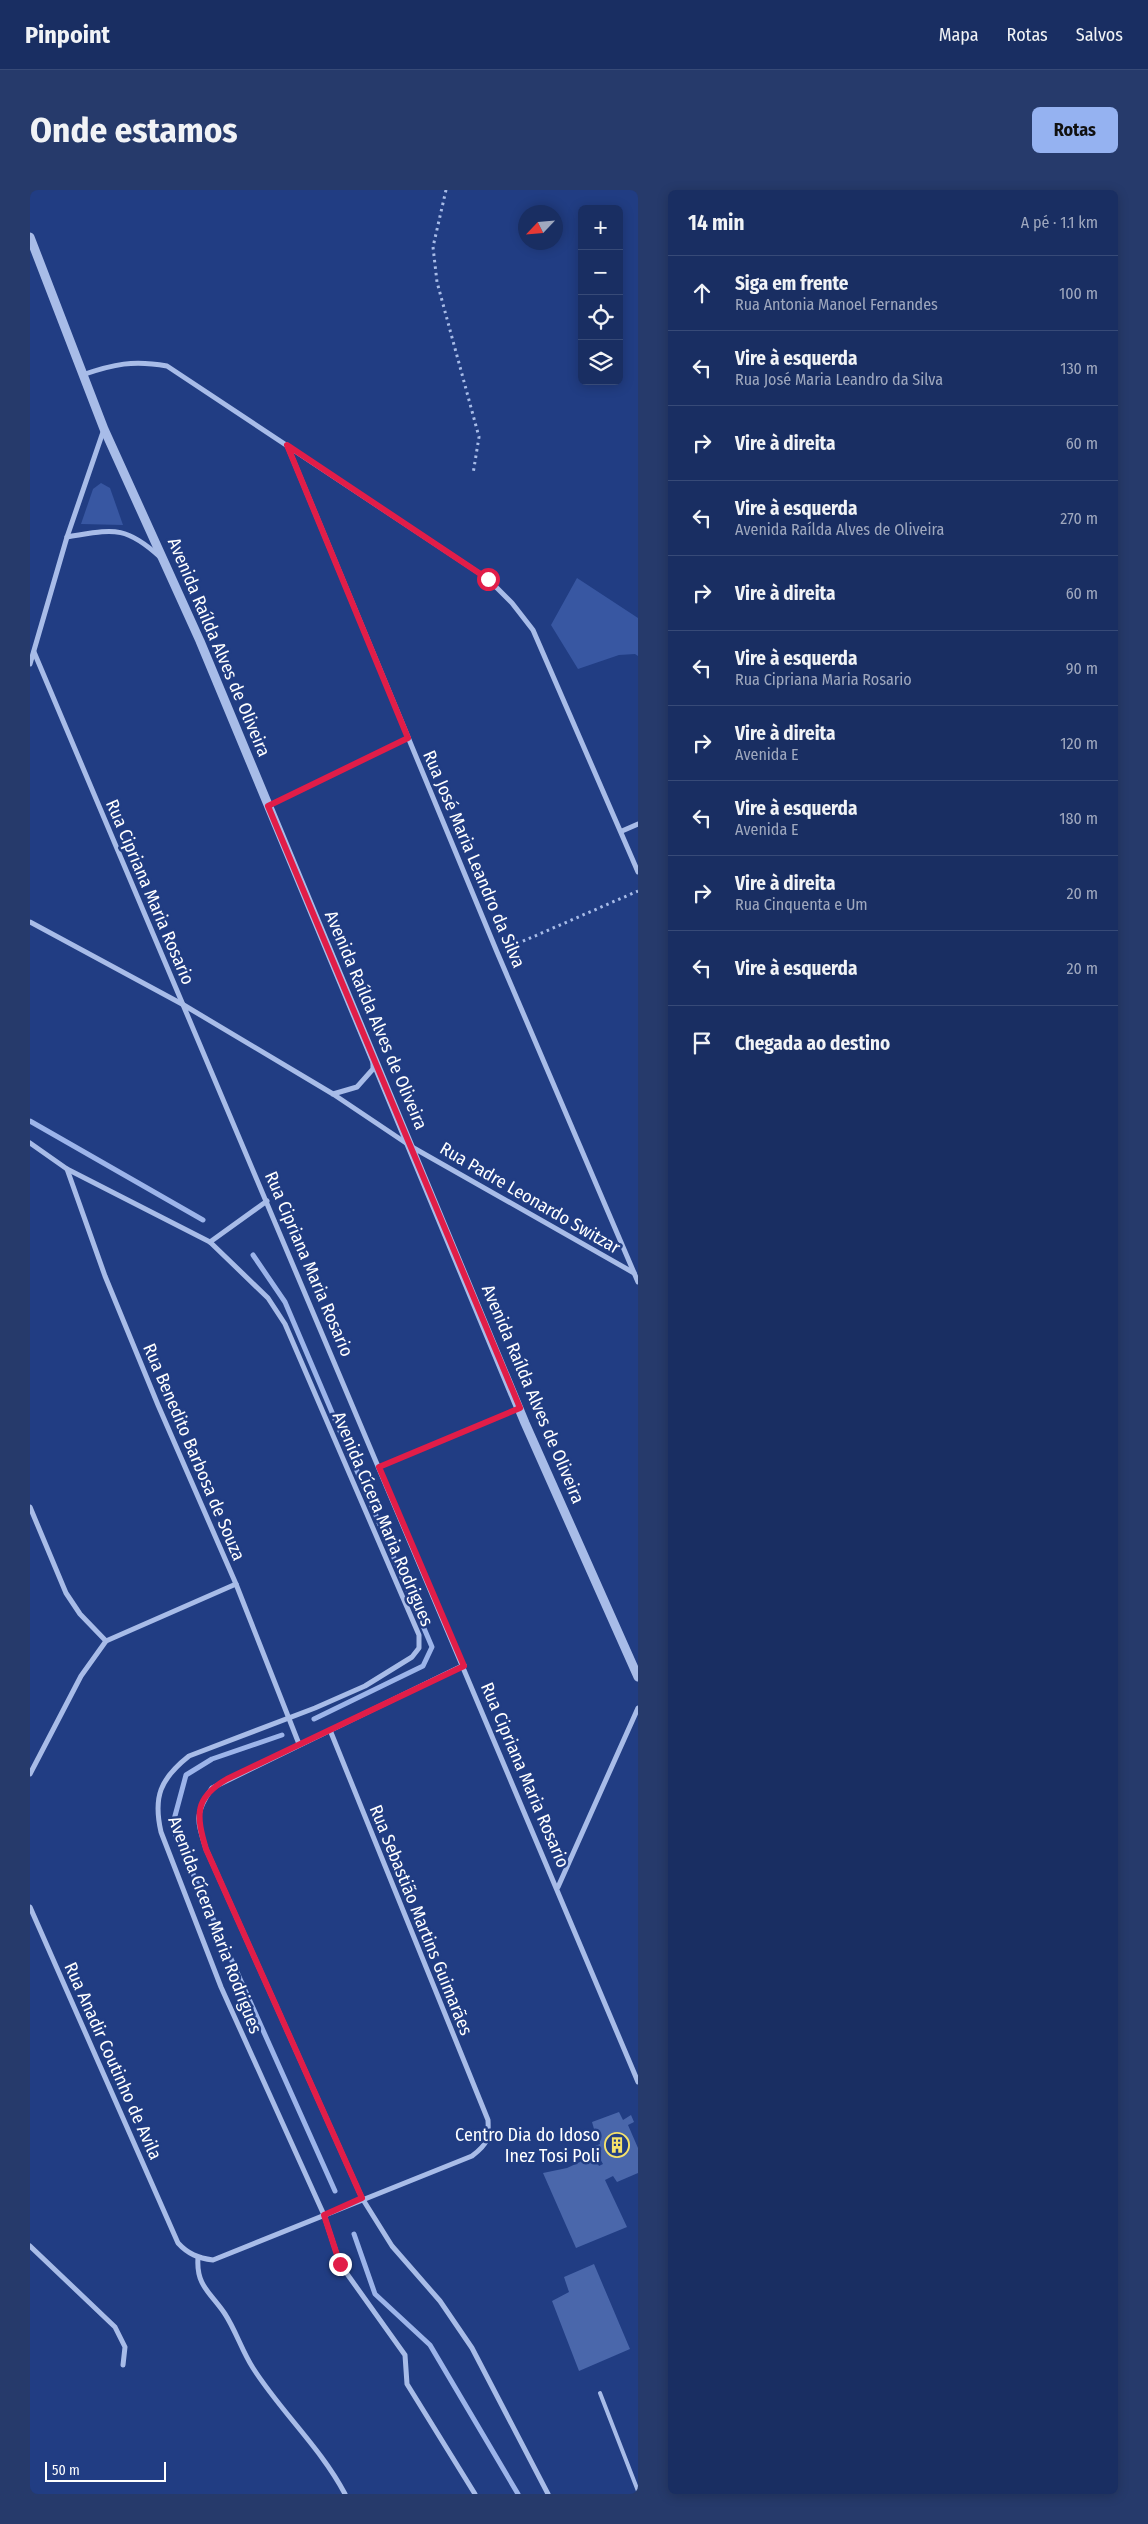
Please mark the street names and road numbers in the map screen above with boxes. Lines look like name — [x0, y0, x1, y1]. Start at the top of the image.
street label: Avenida Raílda Alves de Oliveira — [163, 534, 275, 760]
street label: Rua José Maria Leandro da Silva — [418, 747, 530, 971]
street label: Rua Cipriana Maria Rosario — [101, 796, 199, 988]
street label: Avenida Raílda Alves de Oliveira — [320, 907, 432, 1133]
street label: Rua Padre Leonardo Switzar — [436, 1137, 625, 1259]
street label: Rua Cipriana Maria Rosario — [260, 1168, 358, 1360]
street label: Avenida Raílda Alves de Oliveira — [477, 1281, 589, 1507]
street label: Rua Benedito Barbosa de Souza — [138, 1340, 250, 1564]
street label: Avenida Cícera Maria Rodrigues — [328, 1408, 438, 1630]
street label: Rua Cipriana Maria Rosario — [476, 1679, 574, 1871]
street label: Rua Sebastião Martins Guimarães — [365, 1802, 478, 2039]
street label: Avenida Cícera Maria Rodrigues — [163, 1813, 267, 2037]
street label: Rua Anadir Coutinho de Avila — [59, 1959, 167, 2163]

